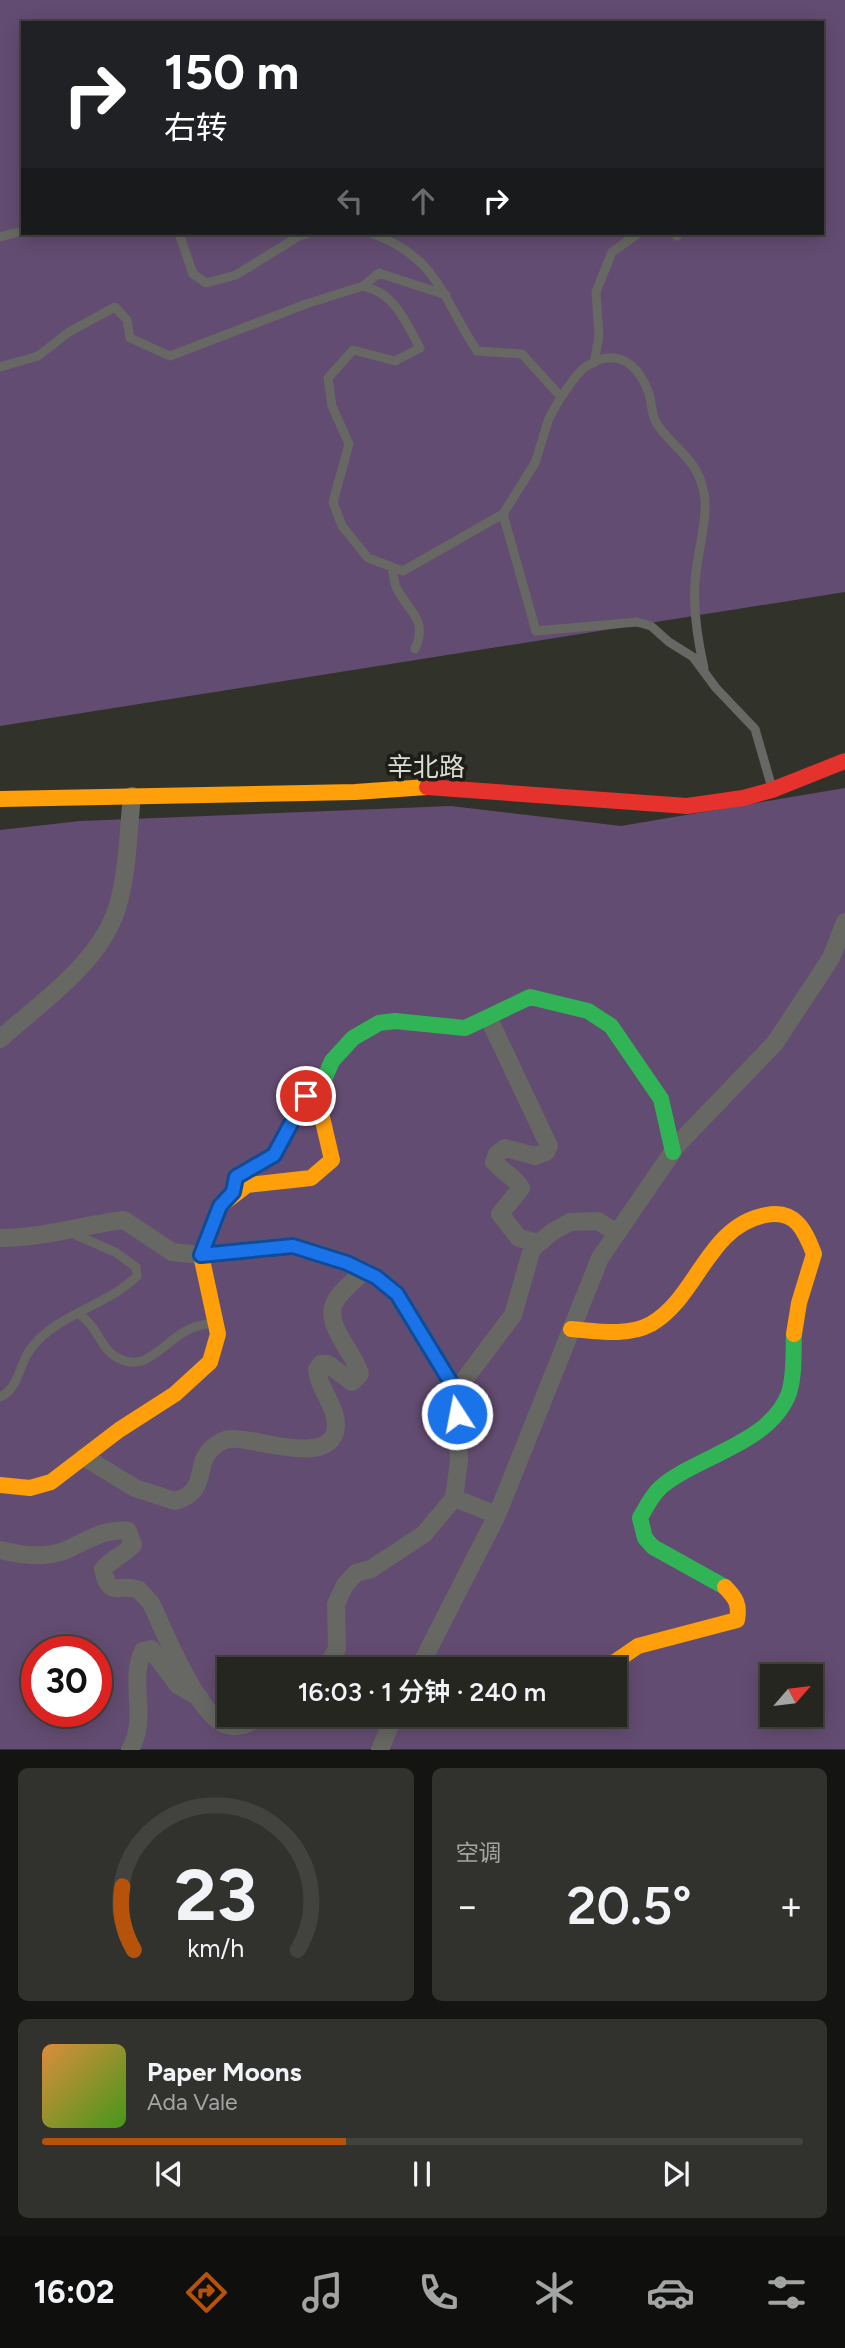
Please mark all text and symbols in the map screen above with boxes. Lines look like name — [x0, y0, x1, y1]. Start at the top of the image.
text: 150 m — [164, 42, 299, 101]
icon: right — [49, 49, 140, 140]
text: 右转 — [164, 109, 228, 147]
icon: left — [331, 182, 369, 220]
icon: ahead — [404, 182, 442, 220]
icon: right — [477, 182, 515, 220]
street label: 辛北路 — [387, 751, 465, 783]
pin — [276, 1066, 336, 1126]
icon: arrive — [287, 1077, 325, 1115]
position arrow — [420, 1377, 494, 1451]
speed limit sign: 30 — [21, 1636, 112, 1727]
north arrow — [760, 1664, 822, 1727]
map controls — [760, 1664, 823, 1727]
text: 16:03 · 1 分钟 · 240 m — [298, 1676, 546, 1708]
text: 空调 — [456, 1839, 502, 1867]
text: 23 — [174, 1852, 257, 1939]
text: 20.5° — [567, 1875, 692, 1937]
text: − — [456, 1883, 479, 1929]
text: + — [779, 1883, 803, 1929]
text: km/h — [187, 1933, 244, 1963]
text: Paper Moons — [147, 2056, 302, 2088]
text: Ada Vale — [147, 2088, 238, 2116]
icon: previous — [150, 2155, 188, 2193]
icon: pause — [403, 2155, 441, 2193]
icon: next — [657, 2155, 695, 2193]
icon: directions — [182, 2268, 231, 2317]
icon: music — [298, 2268, 347, 2317]
icon: phone — [414, 2268, 463, 2317]
icon: climate — [530, 2268, 579, 2317]
icon: car — [646, 2268, 695, 2317]
icon: filters — [762, 2268, 811, 2317]
text: 16:02 — [34, 2273, 115, 2311]

